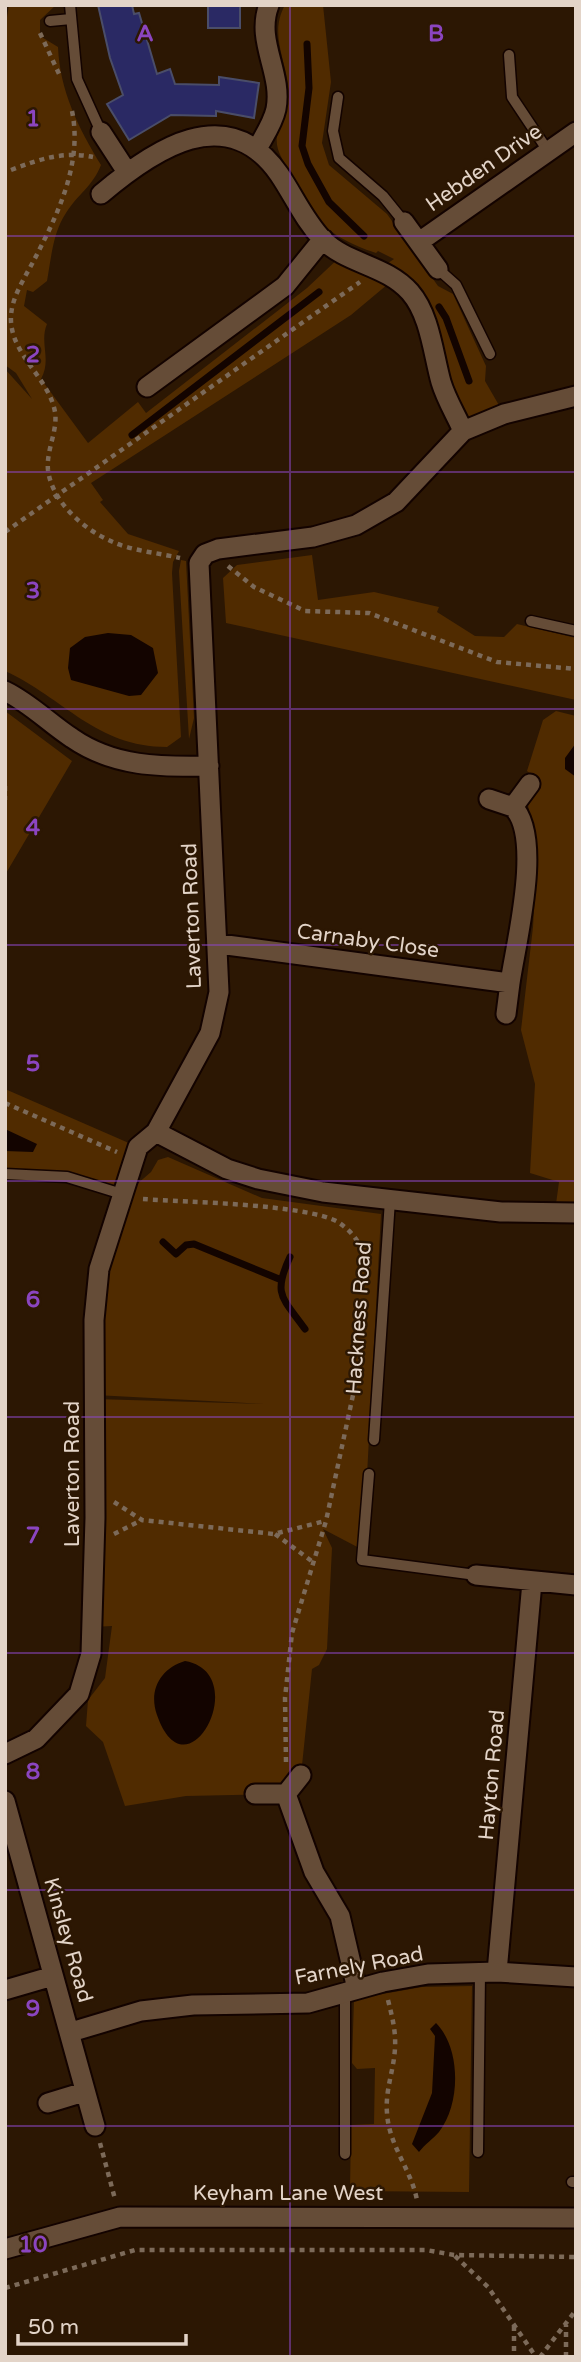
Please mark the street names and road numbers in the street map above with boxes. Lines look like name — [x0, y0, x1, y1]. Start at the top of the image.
street label: Hebden Drive — [421, 119, 547, 217]
street label: Laverton Road — [177, 842, 207, 990]
street label: Carnaby Close — [295, 919, 441, 963]
street label: Hackness Road — [341, 1241, 377, 1395]
street label: Laverton Road — [60, 1401, 85, 1547]
street label: Hayton Road — [474, 1709, 510, 1841]
street label: Kinsley Road — [38, 1875, 98, 2005]
street label: Farnely Road — [293, 1941, 425, 1991]
street label: Keyham Lane West — [193, 2181, 383, 2206]

